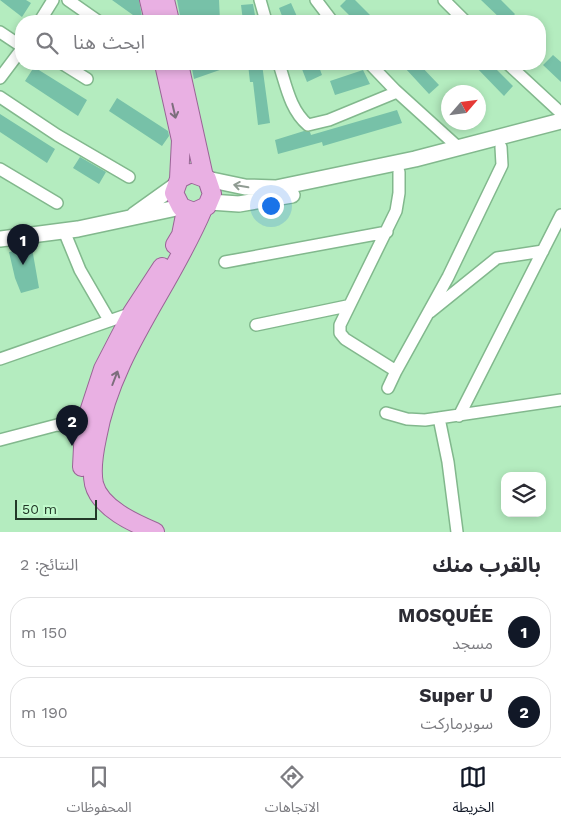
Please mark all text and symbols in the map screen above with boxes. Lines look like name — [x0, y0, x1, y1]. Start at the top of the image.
search box — [15, 15, 546, 70]
icon: search — [33, 29, 61, 57]
text: ابحث هنا — [73, 31, 145, 54]
north arrow — [441, 85, 486, 130]
one-way arrow — [170, 103, 180, 119]
one-way arrow — [233, 181, 249, 190]
your location — [258, 193, 284, 219]
pin: 1 — [7, 224, 39, 265]
one-way arrow — [111, 371, 120, 386]
pin: 2 — [56, 405, 88, 446]
map controls — [501, 472, 546, 517]
button: layers — [501, 472, 546, 517]
scale bar — [15, 497, 98, 520]
text: 50 m — [22, 501, 57, 517]
text: بالقرب منك — [433, 552, 541, 577]
text: النتائج: 2 — [20, 555, 78, 574]
text: MOSQUÉE — [398, 604, 493, 627]
text: 150 m — [21, 623, 67, 642]
text: 1 — [521, 623, 527, 642]
text: مسجد — [452, 634, 493, 653]
text: Super U — [419, 684, 493, 707]
text: 190 m — [21, 703, 68, 722]
text: 2 — [519, 703, 529, 722]
text: سوبرماركت — [421, 714, 493, 733]
tab: المحفوظات — [67, 763, 132, 822]
tab: الاتجاهات — [265, 763, 319, 822]
tab: الخريطة — [452, 763, 494, 822]

